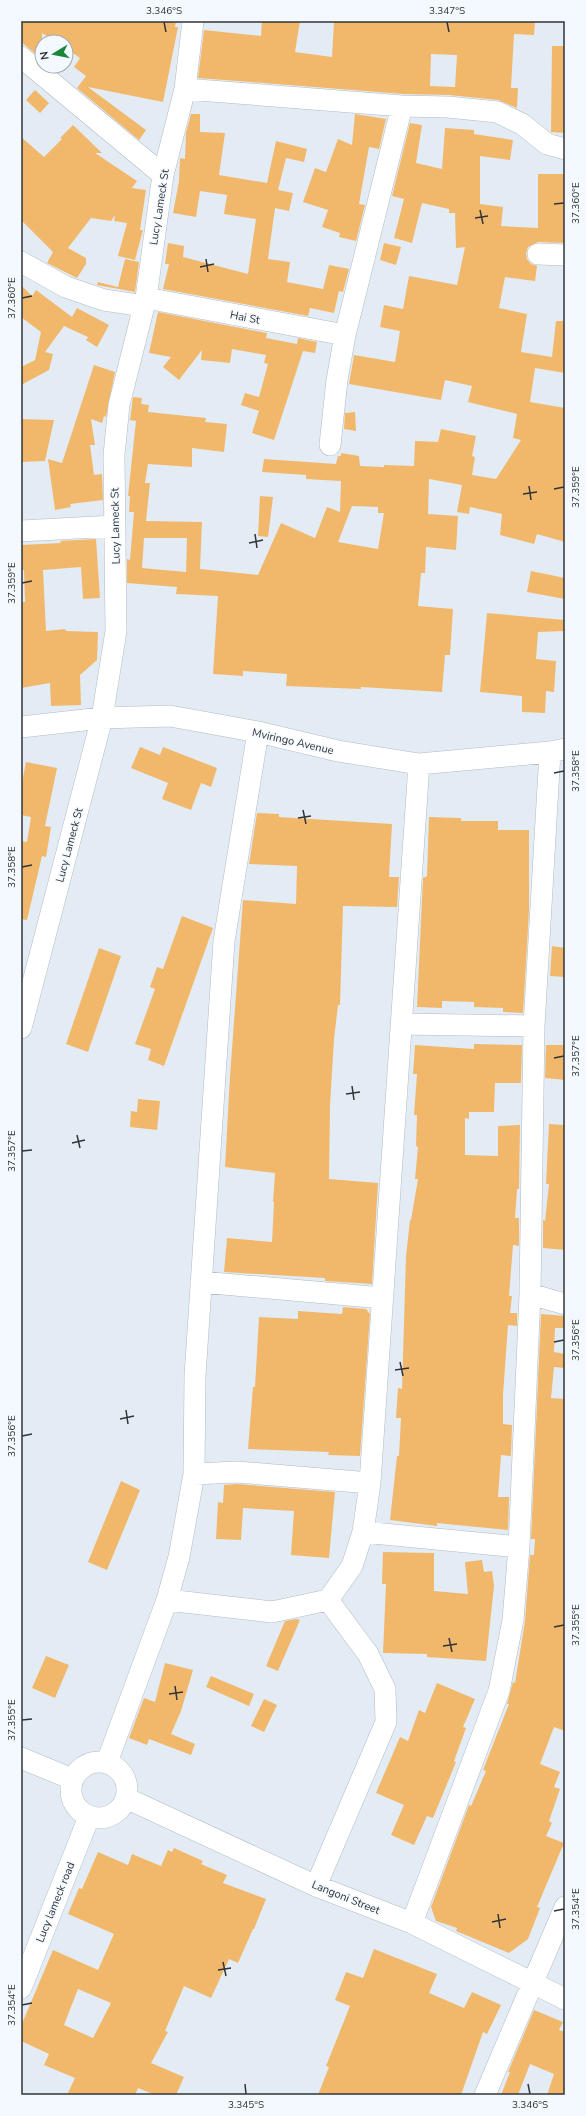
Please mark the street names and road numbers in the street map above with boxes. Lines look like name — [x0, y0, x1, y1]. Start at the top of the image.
street label: Lucy Lameck St — [146, 168, 173, 246]
street label: Hai St — [229, 307, 261, 328]
street label: Lucy Lameck St — [107, 487, 124, 564]
street label: Mviringo Avenue — [251, 725, 335, 758]
street label: Lucy Lameck St — [52, 806, 87, 884]
street label: Lucy lameck road — [32, 1860, 78, 1945]
street label: Langoni Street — [310, 1877, 382, 1918]

